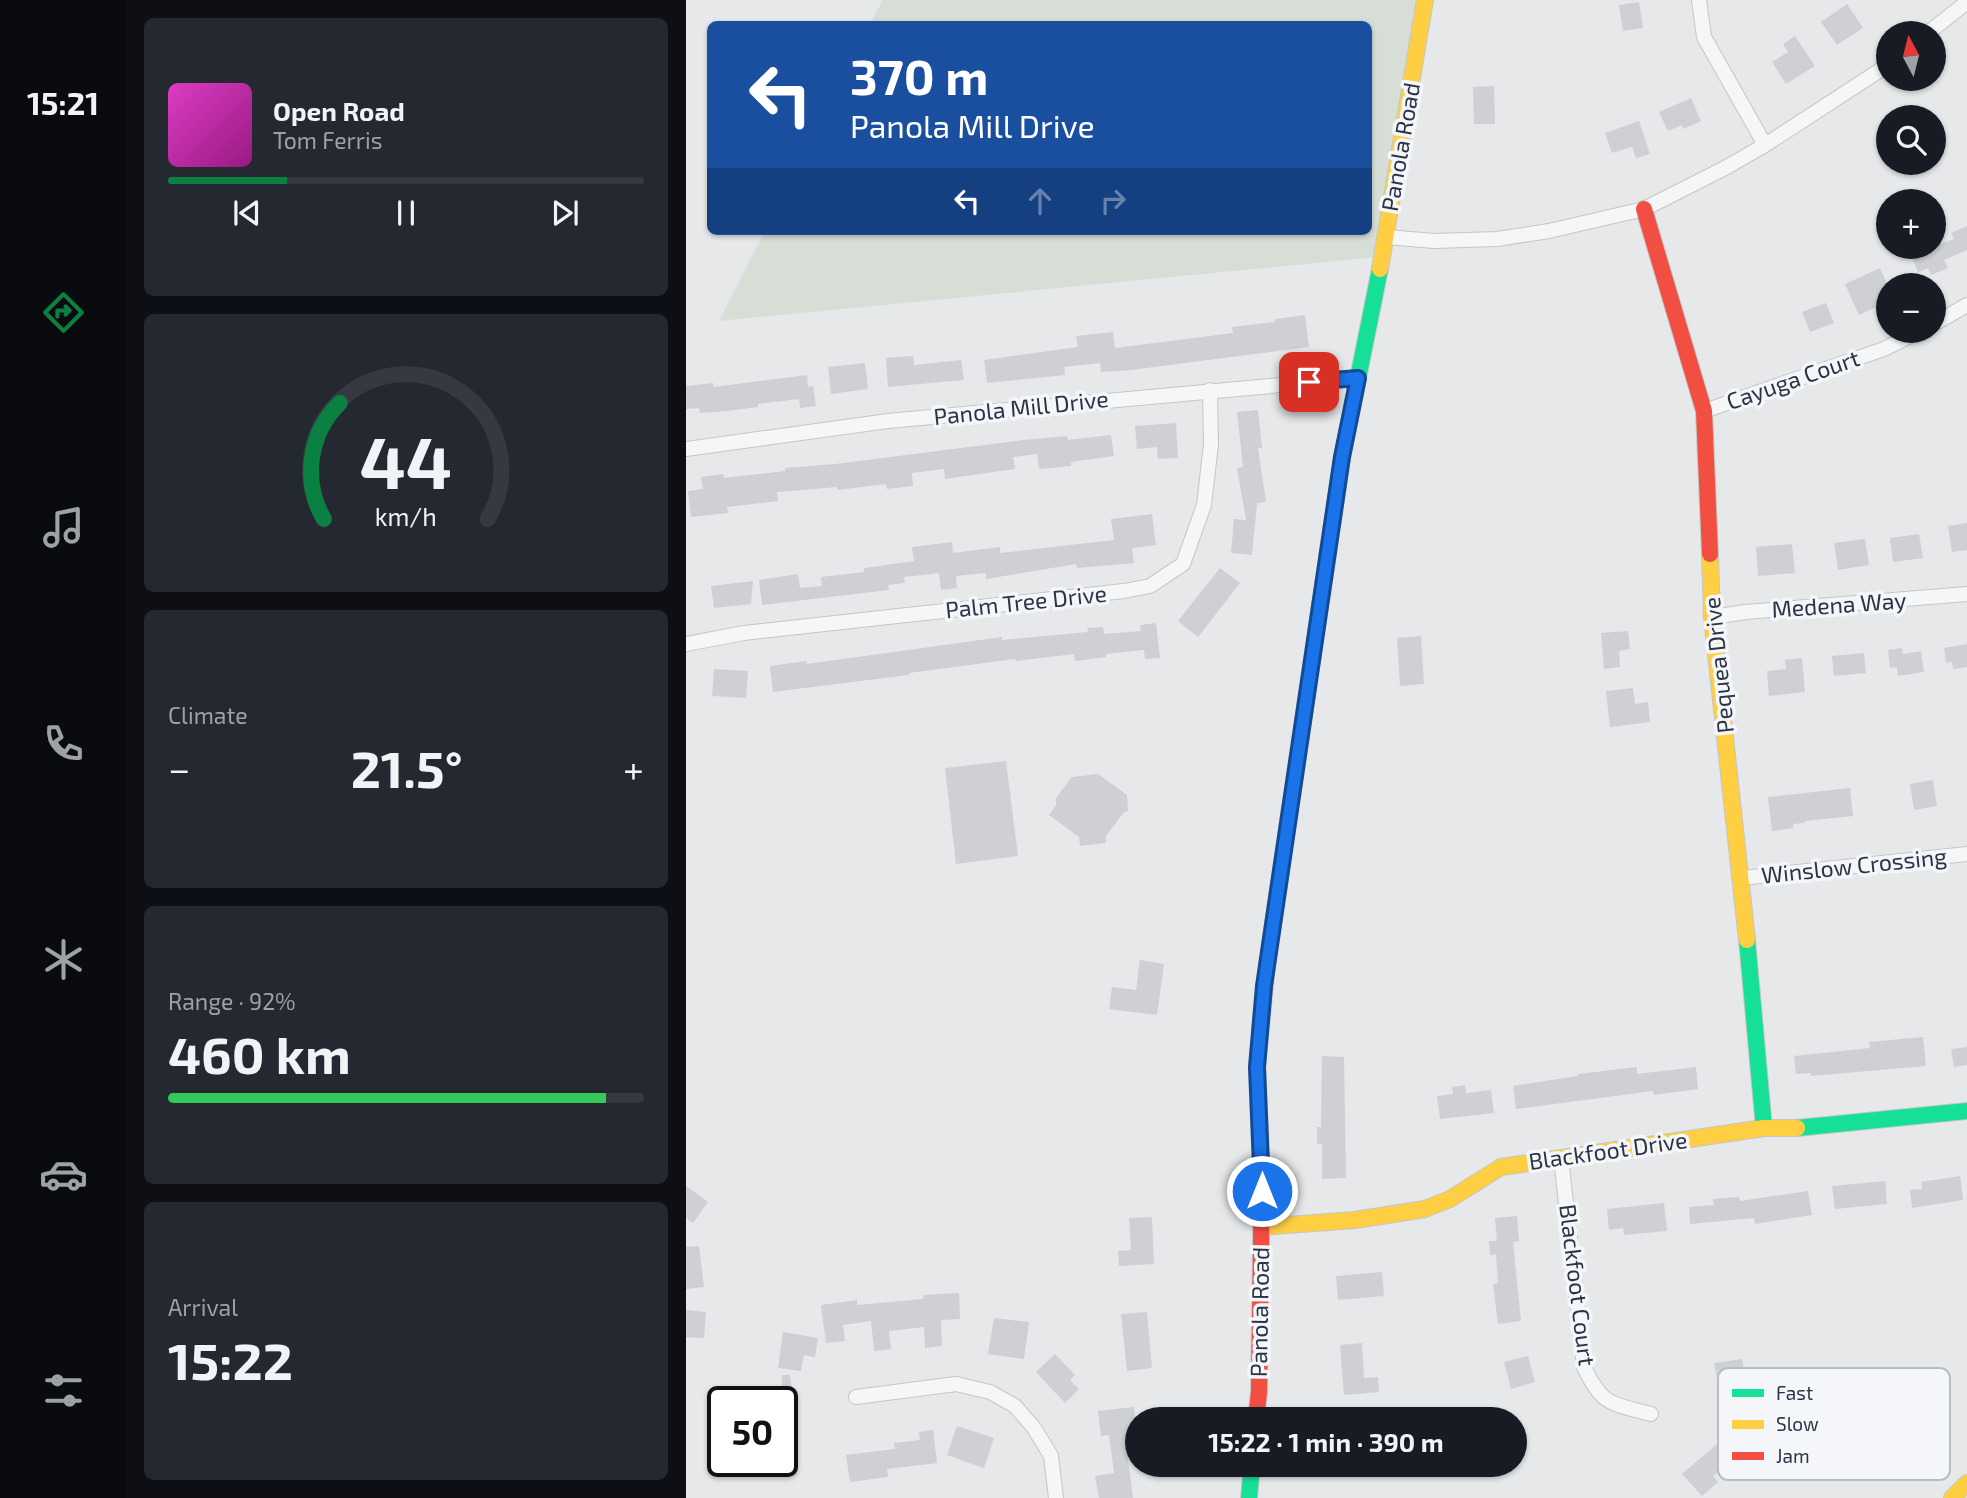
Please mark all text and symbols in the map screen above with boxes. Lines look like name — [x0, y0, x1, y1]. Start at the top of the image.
north arrow — [1876, 21, 1946, 91]
map controls — [1876, 21, 1946, 343]
text: 370 m — [850, 46, 988, 105]
icon: left — [735, 49, 826, 140]
street label: Panola Road — [1375, 80, 1425, 213]
text: 15:21 — [27, 83, 99, 121]
text: Open Road — [273, 95, 405, 126]
button: search — [1876, 105, 1946, 175]
text: Panola Mill Drive — [850, 106, 1095, 144]
text: Tom Ferris — [273, 126, 382, 154]
icon: left — [948, 182, 986, 220]
icon: ahead — [1021, 182, 1059, 220]
icon: right — [1094, 182, 1132, 220]
button: + — [1876, 189, 1946, 259]
icon: previous — [228, 194, 266, 232]
icon: pause — [387, 194, 425, 232]
icon: next — [546, 194, 584, 232]
button: − — [1876, 273, 1946, 343]
icon: directions — [39, 288, 88, 337]
street label: Cayuga Court — [1723, 343, 1863, 415]
pin — [1279, 352, 1339, 412]
icon: arrive — [1290, 363, 1328, 401]
street label: Panola Mill Drive — [932, 384, 1110, 430]
text: 44 — [360, 416, 452, 504]
text: km/h — [375, 501, 437, 531]
icon: music — [39, 503, 88, 552]
street label: Palm Tree Drive — [944, 579, 1108, 623]
street label: Medena Way — [1771, 585, 1907, 623]
street label: Pequea Drive — [1697, 596, 1739, 735]
text: Climate — [168, 701, 248, 729]
icon: phone — [39, 719, 88, 768]
text: 21.5° — [351, 736, 463, 798]
text: − — [168, 745, 190, 791]
text: + — [623, 745, 644, 791]
street label: Winslow Crossing — [1760, 841, 1948, 889]
icon: climate — [39, 935, 88, 984]
text: Range · 92% — [168, 987, 296, 1015]
text: 460 km — [168, 1022, 351, 1084]
street label: Blackfoot Drive — [1527, 1125, 1689, 1175]
icon: car — [39, 1150, 88, 1199]
position arrow — [1225, 1154, 1299, 1228]
street label: Blackfoot Court — [1554, 1203, 1602, 1367]
street label: Panola Road — [1244, 1247, 1274, 1377]
text: Arrival — [168, 1293, 238, 1321]
text: 15:22 — [168, 1328, 293, 1390]
icon: filters — [39, 1366, 88, 1415]
legend — [1718, 1368, 1950, 1480]
text: Fast — [1776, 1381, 1813, 1404]
speed limit sign: 50 — [707, 1386, 798, 1477]
text: Slow — [1776, 1412, 1819, 1435]
text: 15:22 · 1 min · 390 m — [1208, 1426, 1444, 1457]
text: Jam — [1776, 1444, 1810, 1467]

